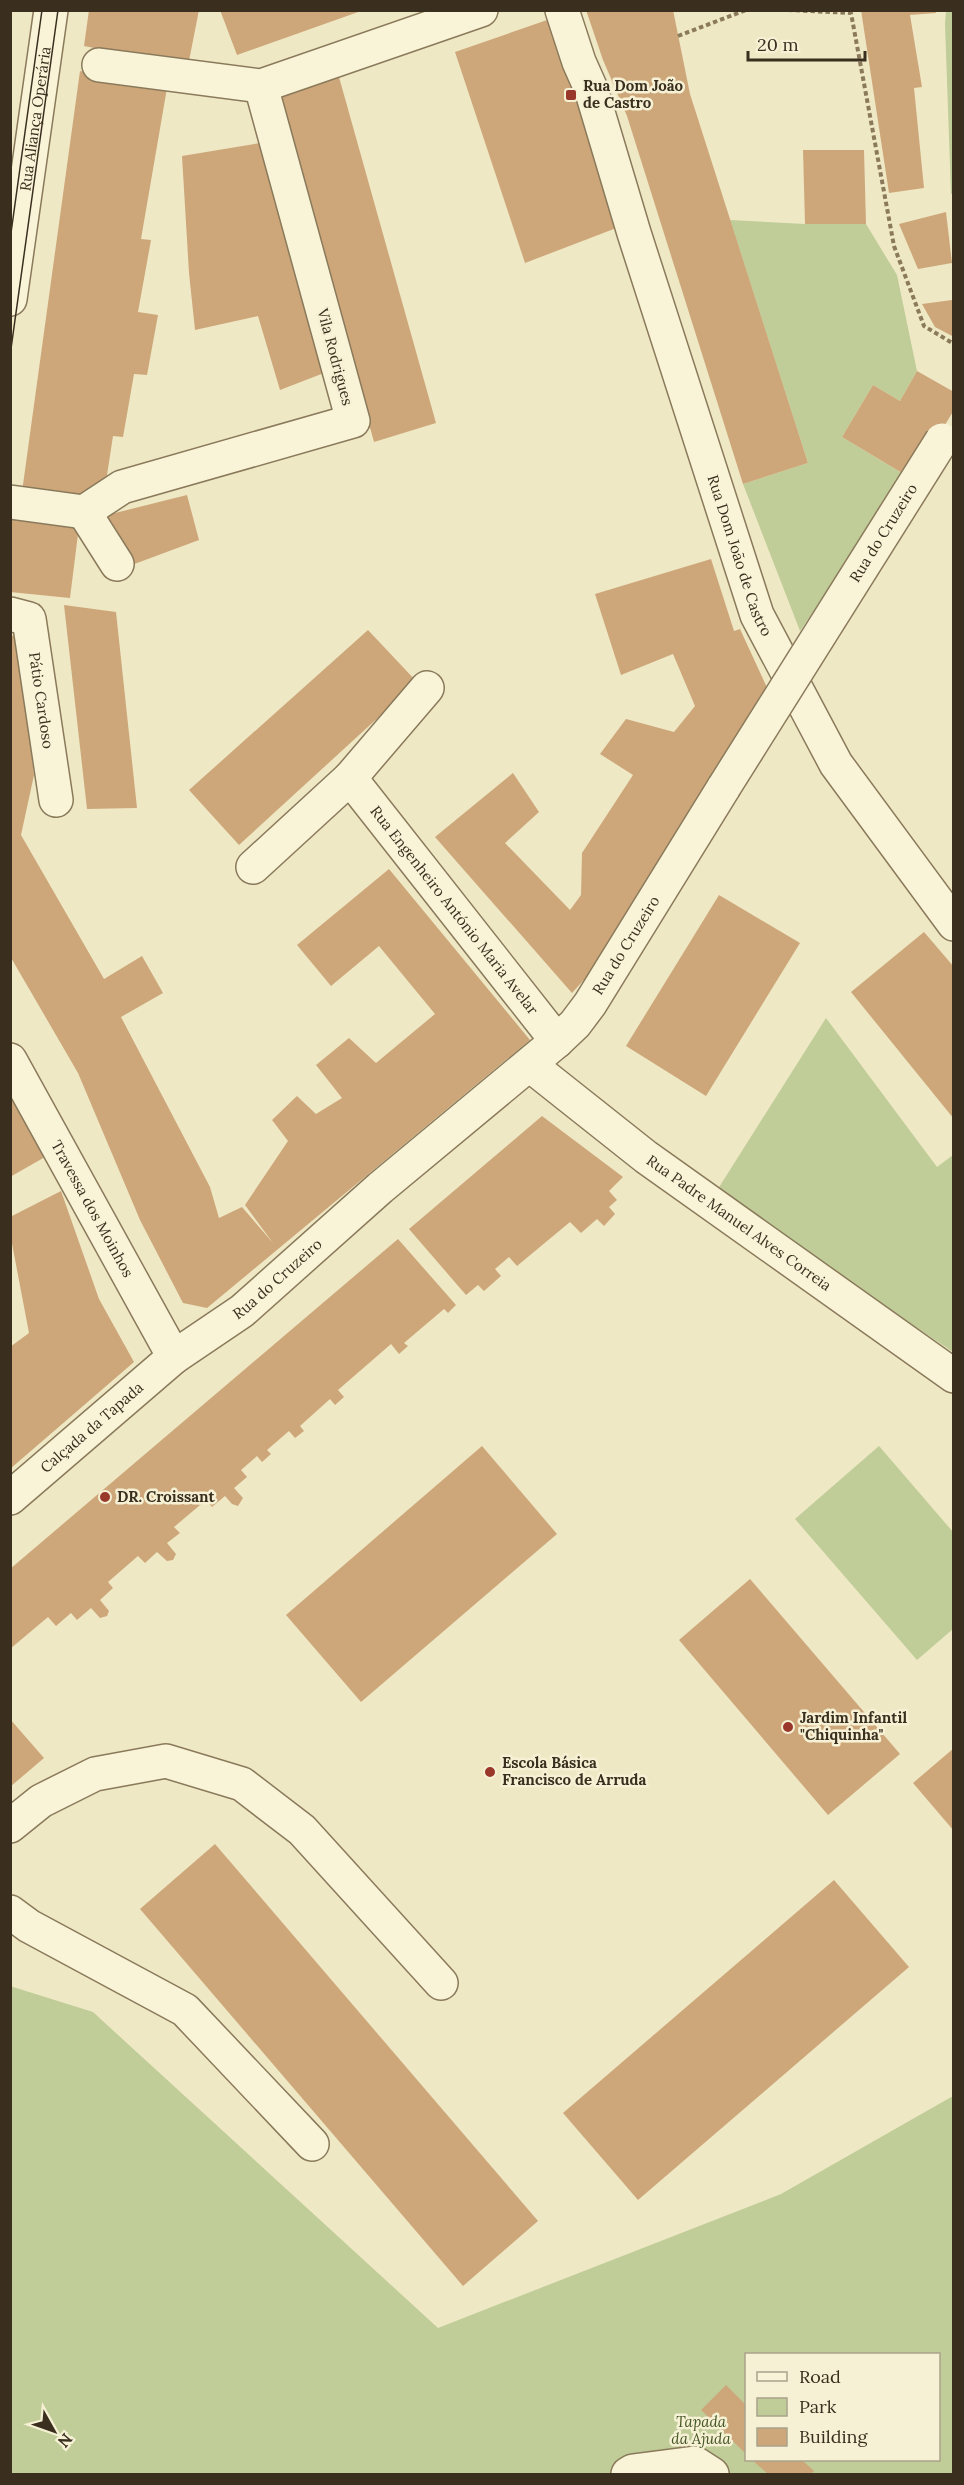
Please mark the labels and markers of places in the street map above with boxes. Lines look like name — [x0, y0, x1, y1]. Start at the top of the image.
place label: Rua Dom João de Castro — [583, 76, 684, 112]
marker: Rua Dom João de Castro — [564, 88, 578, 102]
place label: DR. Croissant — [117, 1487, 216, 1506]
marker: DR. Croissant — [98, 1490, 112, 1504]
place label: Jardim Infantil "Chiquinha" — [800, 1708, 907, 1744]
marker: Jardim Infantil "Chiquinha" — [781, 1720, 795, 1734]
place label: Escola Básica Francisco de Arruda — [502, 1753, 647, 1789]
marker: Escola Básica Francisco de Arruda — [483, 1765, 497, 1779]

